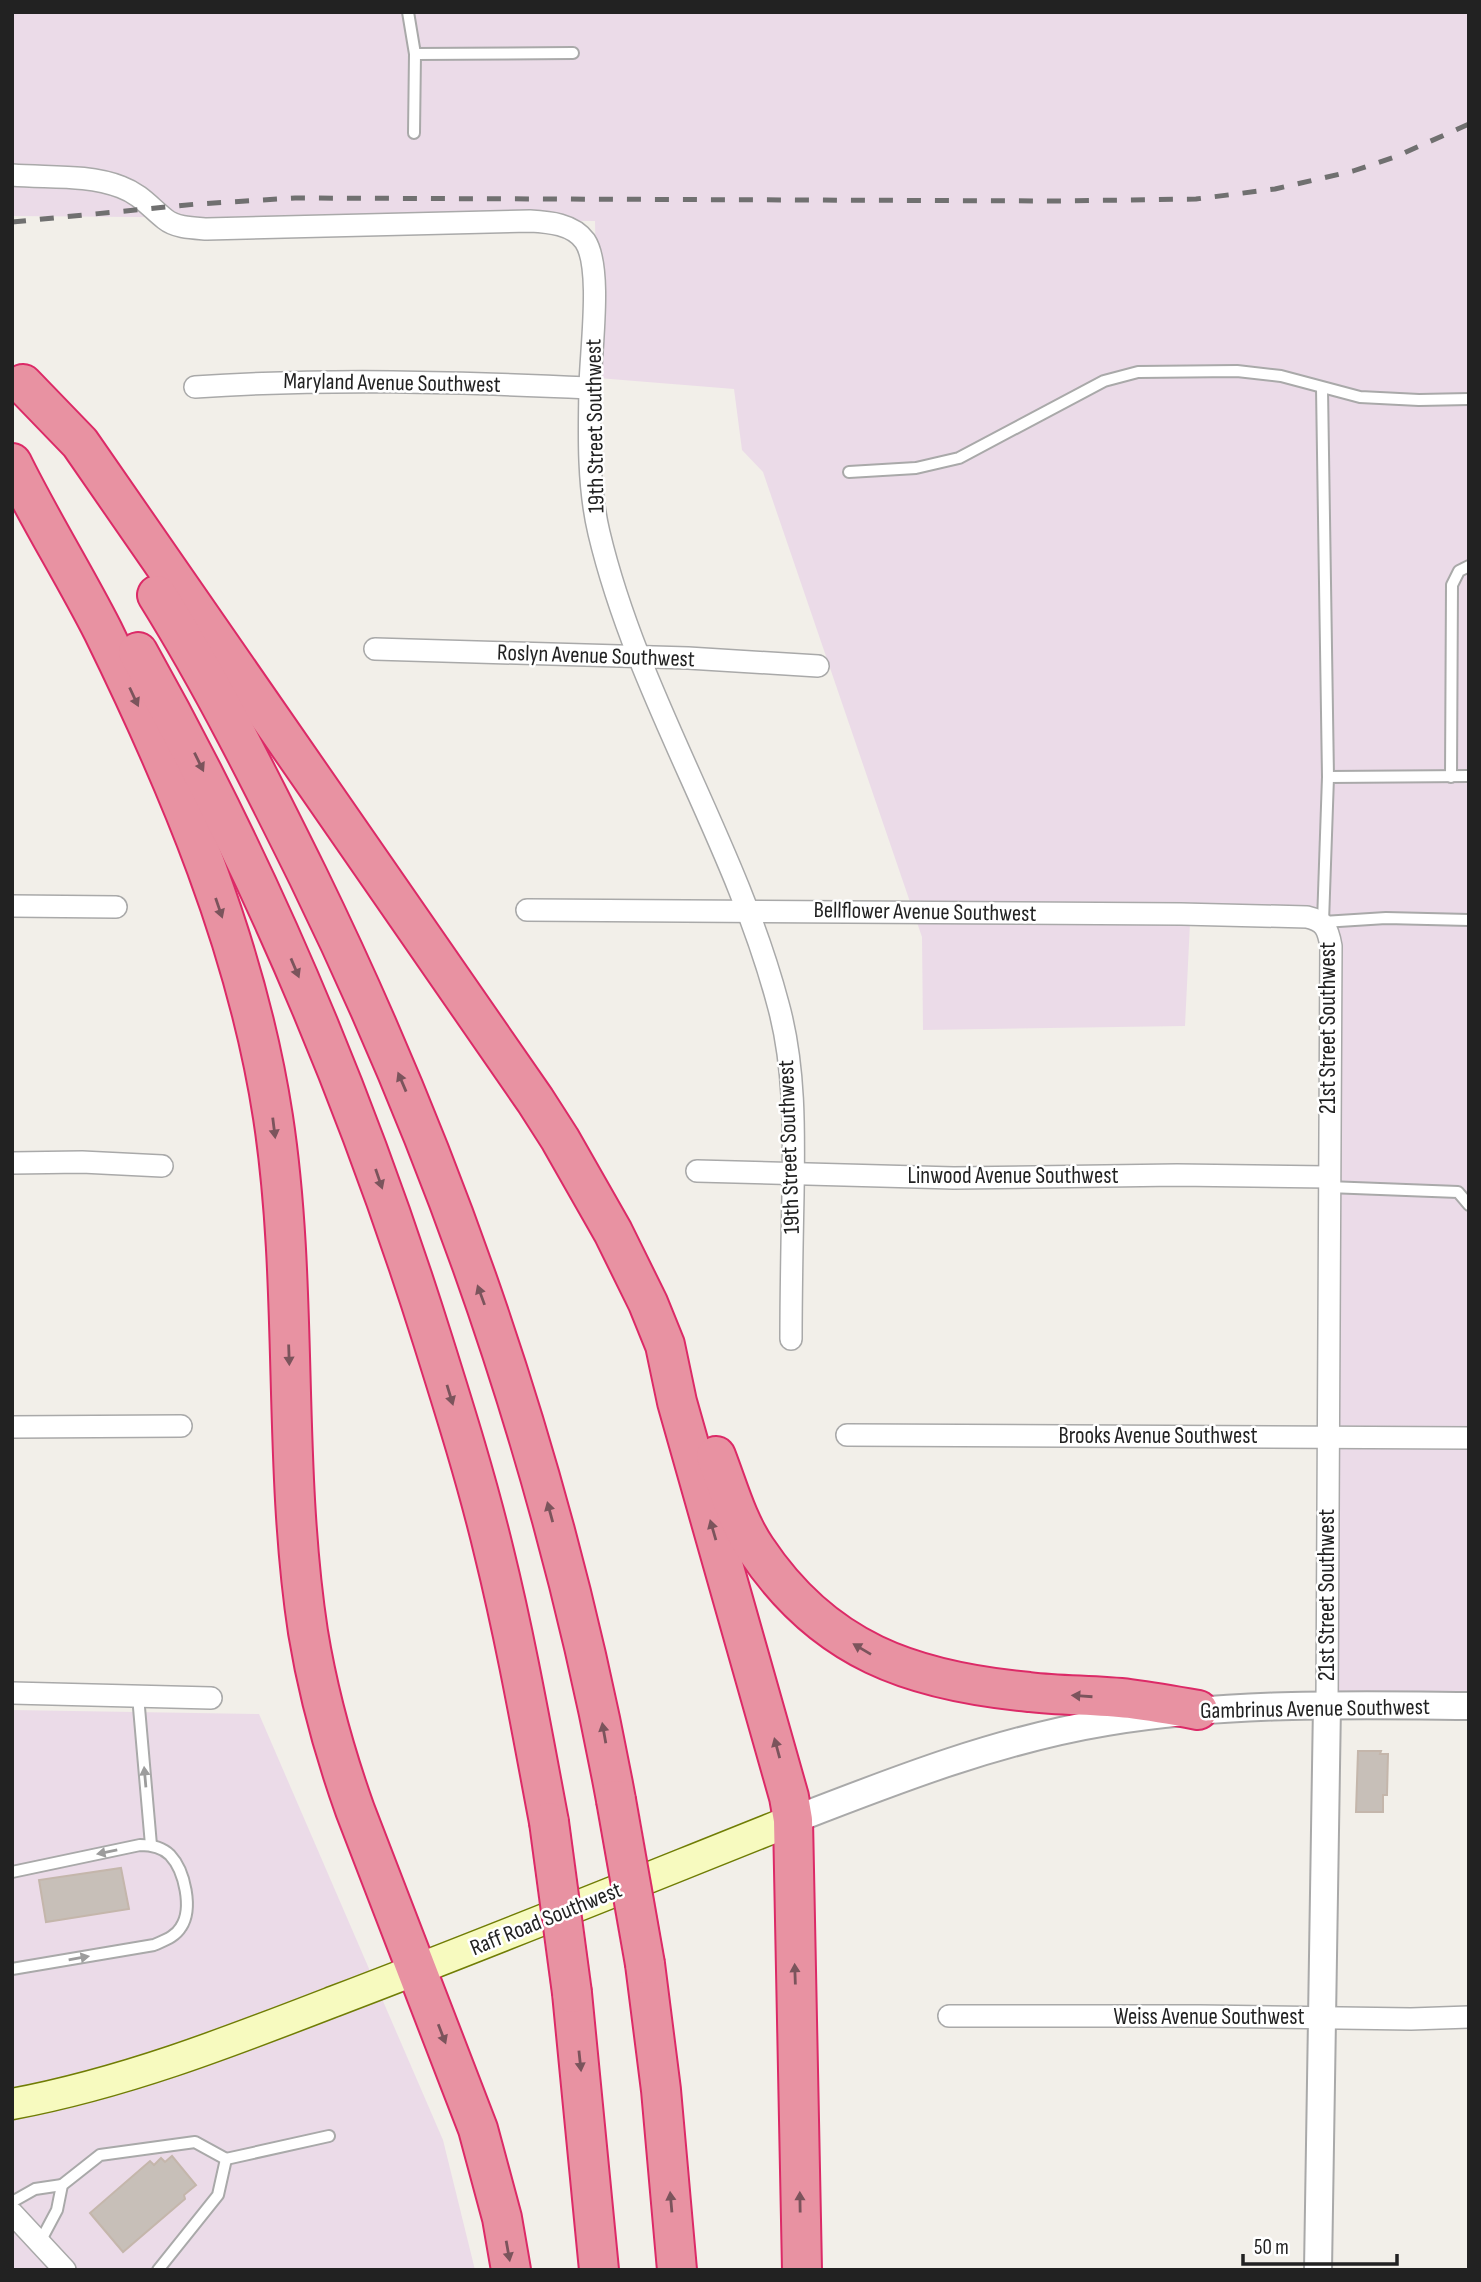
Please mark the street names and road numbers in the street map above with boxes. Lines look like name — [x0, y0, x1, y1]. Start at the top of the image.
street label: 19th Street Southwest — [579, 339, 611, 513]
street label: Maryland Avenue Southwest — [283, 367, 501, 399]
street label: Roslyn Avenue Southwest — [497, 639, 695, 673]
street label: Bellflower Avenue Southwest — [813, 896, 1037, 928]
street label: 21st Street Southwest — [1314, 942, 1342, 1114]
street label: 19th Street Southwest — [772, 1059, 806, 1235]
street label: Linwood Avenue Southwest — [908, 1162, 1118, 1190]
street label: Brooks Avenue Southwest — [1058, 1422, 1258, 1450]
street label: 21st Street Southwest — [1313, 1509, 1341, 1681]
street label: Gambrinus Avenue Southwest — [1200, 1693, 1430, 1725]
street label: Raff Road Southwest — [466, 1876, 626, 1962]
street label: Weiss Avenue Southwest — [1113, 2003, 1305, 2031]

